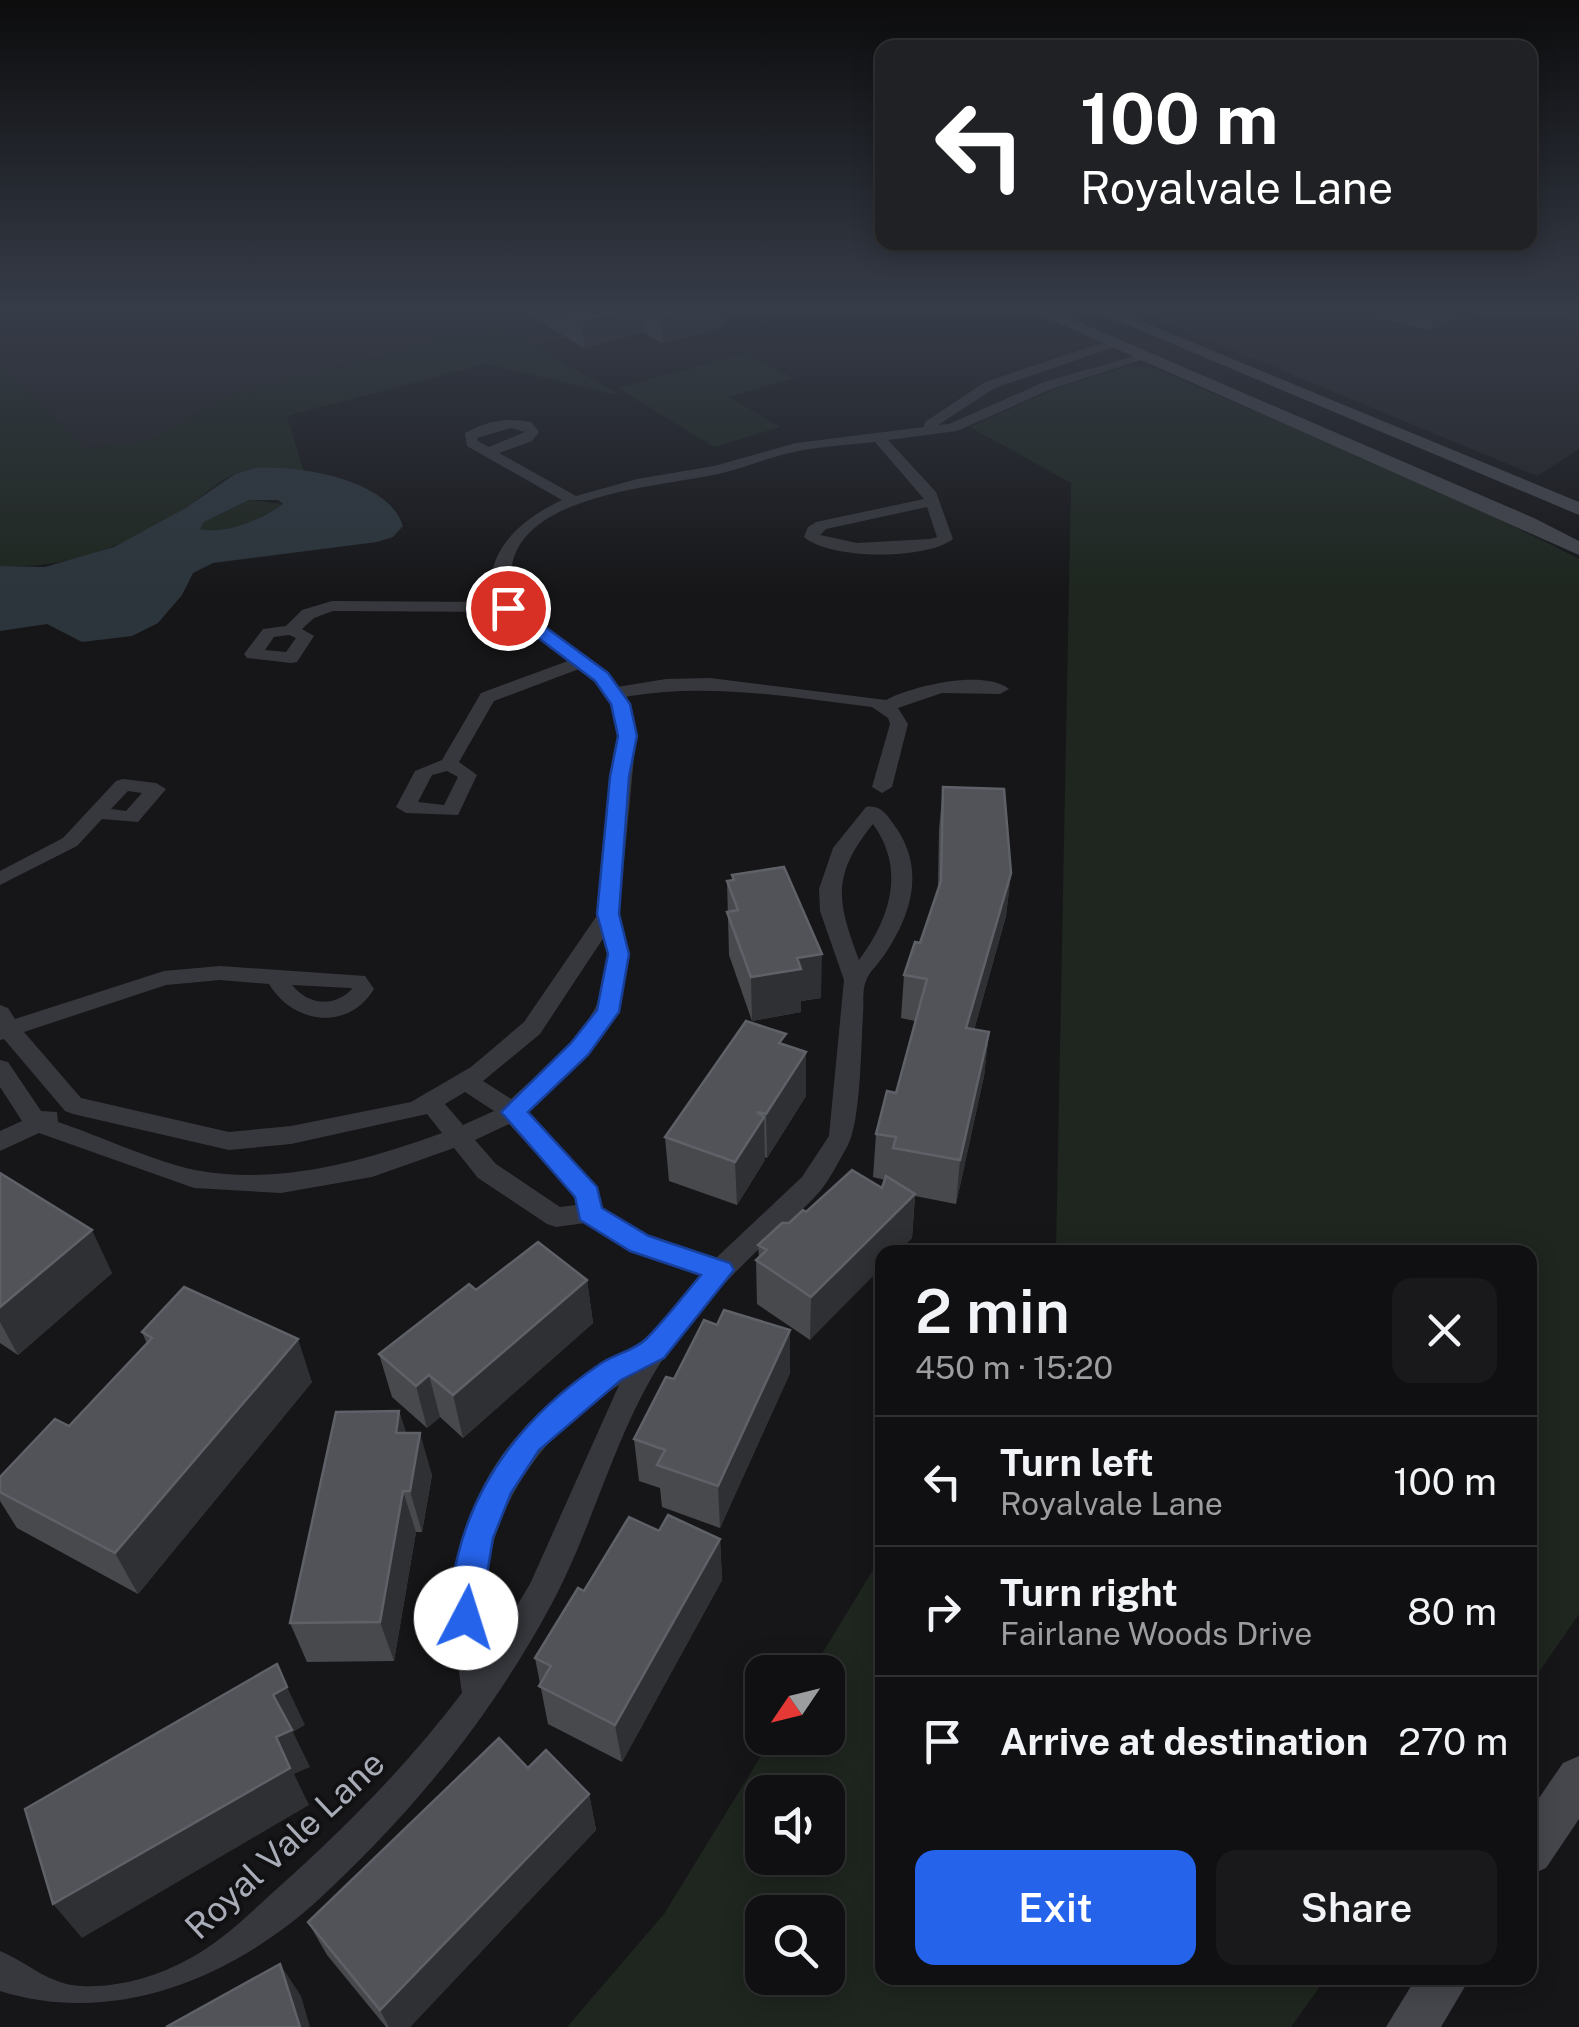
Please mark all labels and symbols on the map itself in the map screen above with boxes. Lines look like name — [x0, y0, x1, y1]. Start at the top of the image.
pin — [466, 566, 551, 651]
position arrow — [414, 1566, 518, 1670]
north arrow — [745, 1655, 845, 1755]
street label: Royal Vale Lane — [177, 1742, 393, 1947]

